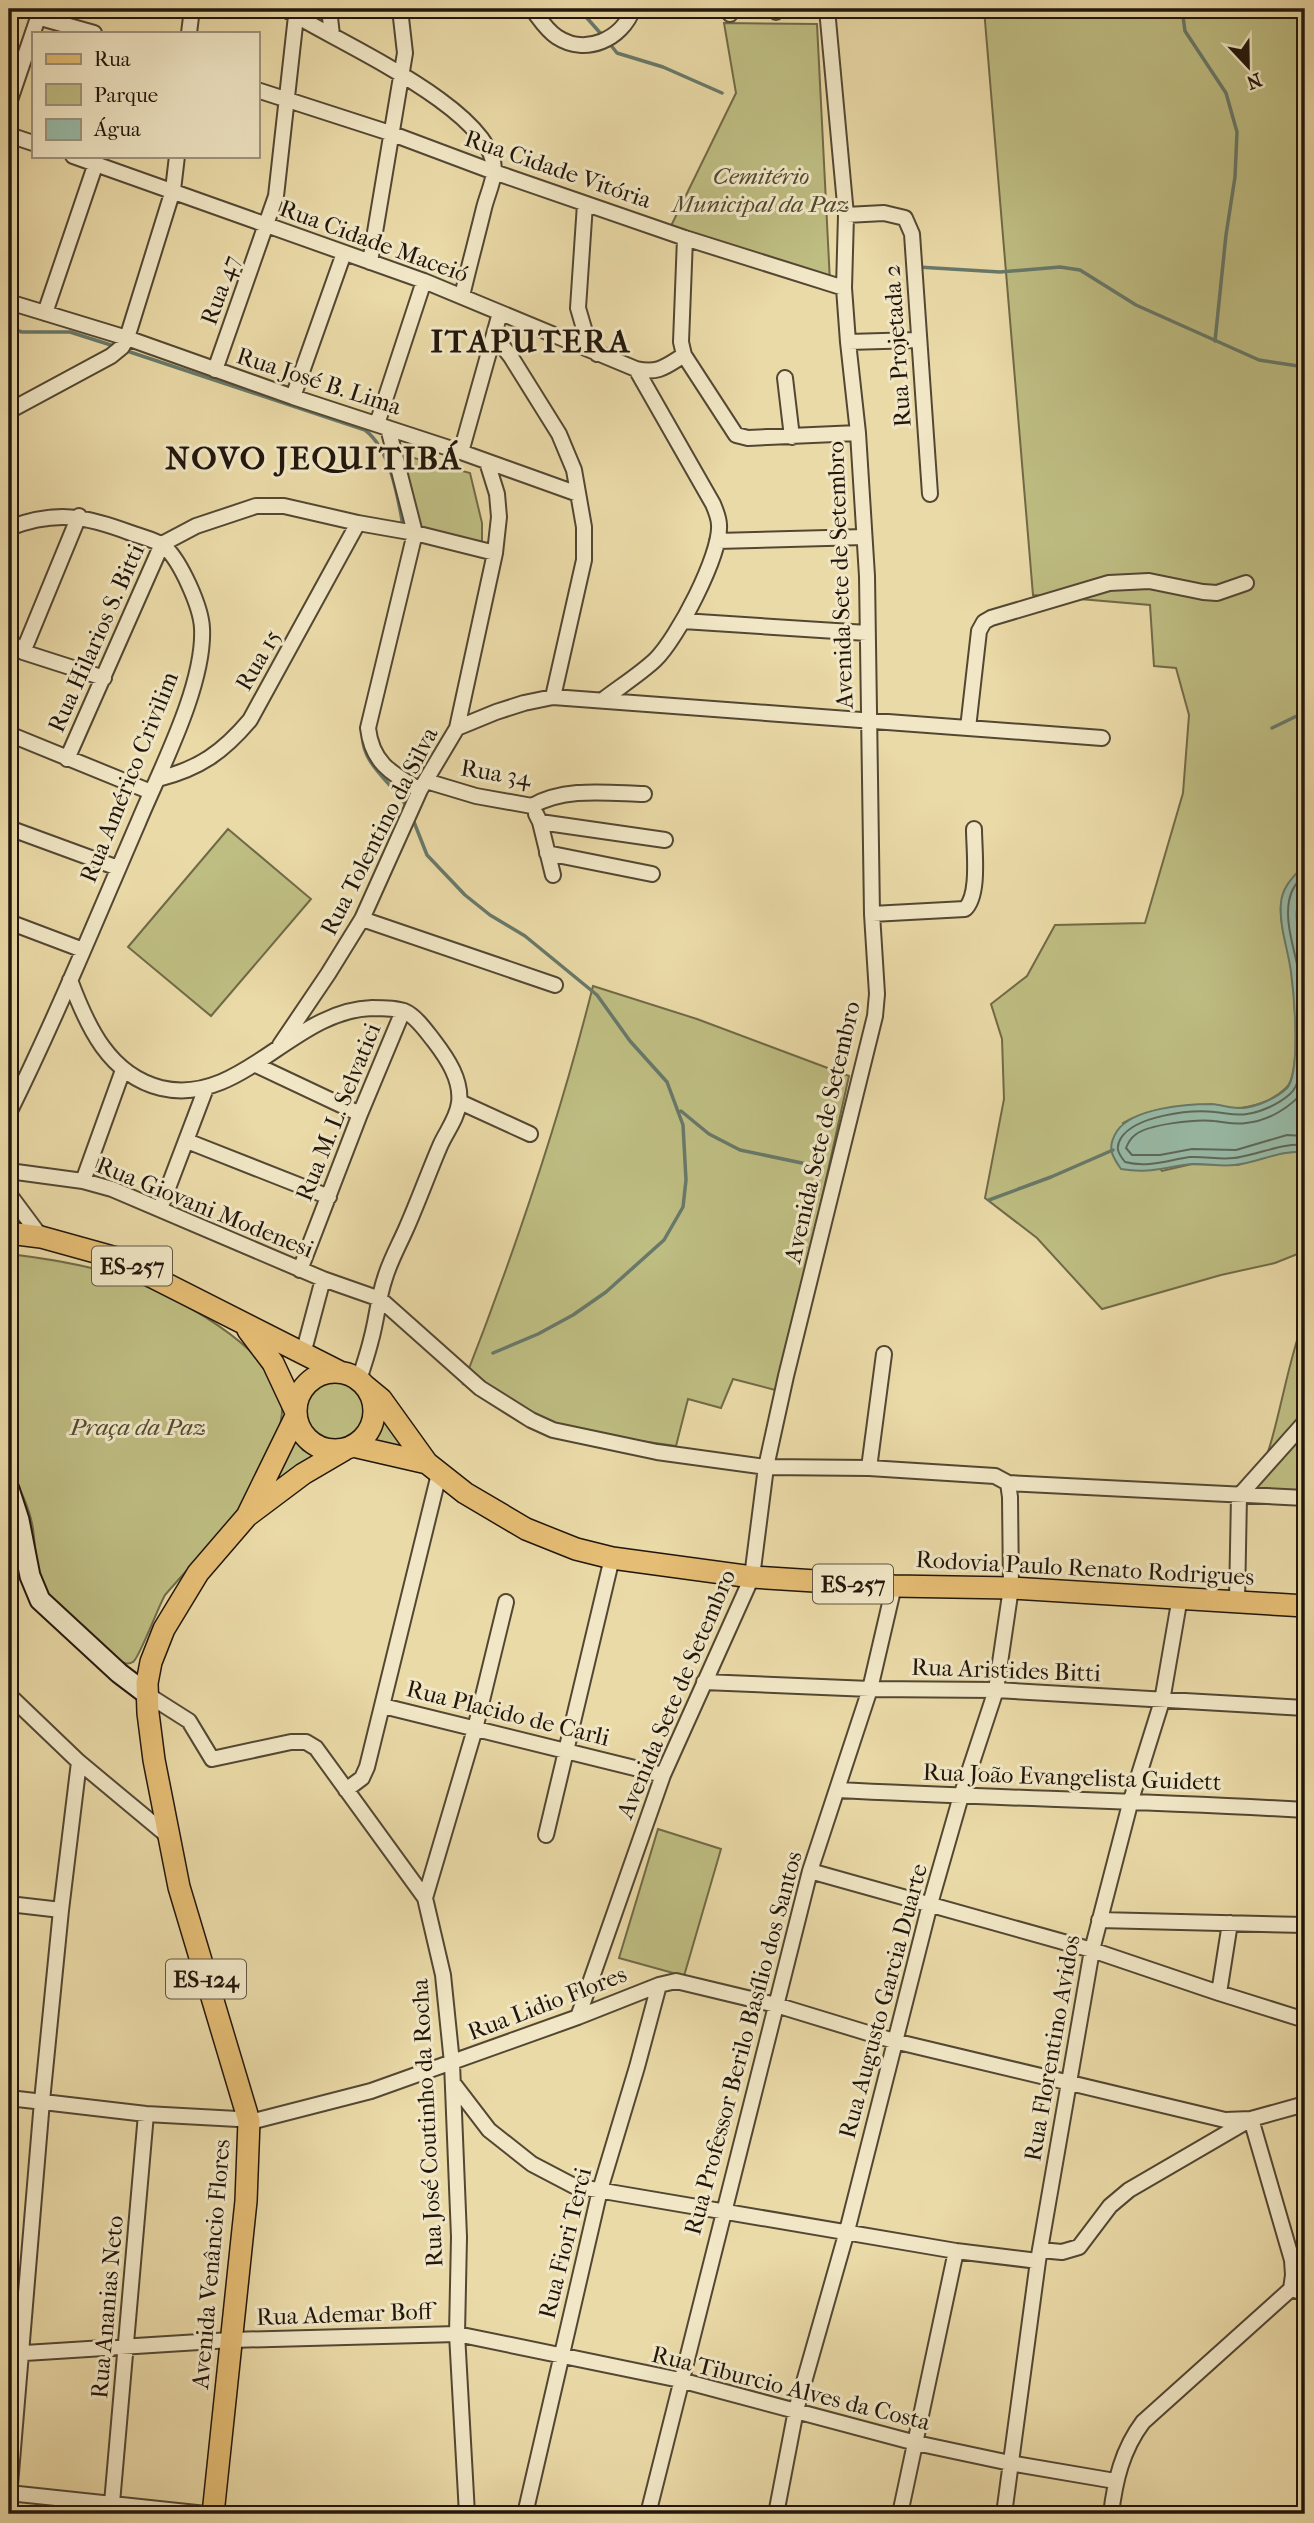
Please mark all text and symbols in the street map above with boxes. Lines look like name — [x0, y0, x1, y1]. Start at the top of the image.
legend — [32, 32, 259, 158]
north arrow — [1212, 32, 1282, 102]
text: Rua — [94, 47, 131, 71]
text: N — [1243, 68, 1265, 94]
text: Parque — [94, 83, 158, 107]
text: Água — [93, 117, 141, 141]
street label: Rua Cidade Vitória — [461, 124, 656, 214]
park label: Cemitério Municipal da Paz — [670, 162, 850, 218]
street label: Rua Cidade Maceió — [276, 194, 472, 288]
street label: Rua 47 — [195, 251, 245, 329]
street label: Rua Projetada 2 — [877, 264, 917, 428]
district label: ITAPUTERA — [431, 323, 631, 360]
street label: Rua José B. Lima — [233, 341, 406, 421]
district label: NOVO JEQUITIBÁ — [165, 439, 463, 477]
street label: Avenida Sete de Setembro — [821, 441, 859, 710]
street label: Rua Hilarios S. Bitti — [42, 540, 150, 736]
street label: Rua 15 — [229, 625, 287, 695]
street label: Rua Américo Crivilim — [74, 667, 184, 887]
street label: Rua Tolentino da Silva — [314, 722, 444, 940]
street label: Rua 34 — [459, 754, 534, 792]
street label: Avenida Sete de Setembro — [778, 998, 866, 1267]
street label: Rua M. L. Selvatici — [290, 1019, 386, 1205]
street label: Rua Giovani Modenesi — [92, 1151, 318, 1263]
road number: ES-257 — [92, 1246, 172, 1286]
park label: Praça da Paz — [69, 1413, 206, 1441]
street label: Rodovia Paulo Renato Rodrigues — [915, 1545, 1255, 1591]
road number: ES-257 — [813, 1564, 893, 1604]
street label: Avenida Sete de Setembro — [610, 1565, 741, 1824]
street label: Rua Aristides Bitti — [911, 1653, 1101, 1687]
street label: Rua Placido de Carli — [404, 1674, 612, 1752]
street label: Rua João Evangelista Guidett — [922, 1758, 1222, 1796]
street label: Rua Professor Berilo Basílio dos Santos — [678, 1848, 808, 2238]
street label: Rua Augusto Garcia Duarte — [833, 1860, 933, 2141]
street label: Rua Florentino Avidos — [1018, 1933, 1086, 2163]
road number: ES-124 — [166, 1960, 246, 1998]
street label: Rua Lidio Flores — [464, 1960, 630, 2046]
street label: Rua José Coutinho da Rocha — [405, 1977, 449, 2268]
street label: Avenida Venâncio Flores — [186, 2138, 236, 2391]
street label: Rua Fiori Terci — [533, 2164, 597, 2322]
street label: Rua Ananias Neto — [85, 2214, 129, 2400]
street label: Rua Ademar Boff — [256, 2297, 438, 2331]
street label: Rua Tiburcio Alves da Costa — [649, 2340, 934, 2436]

